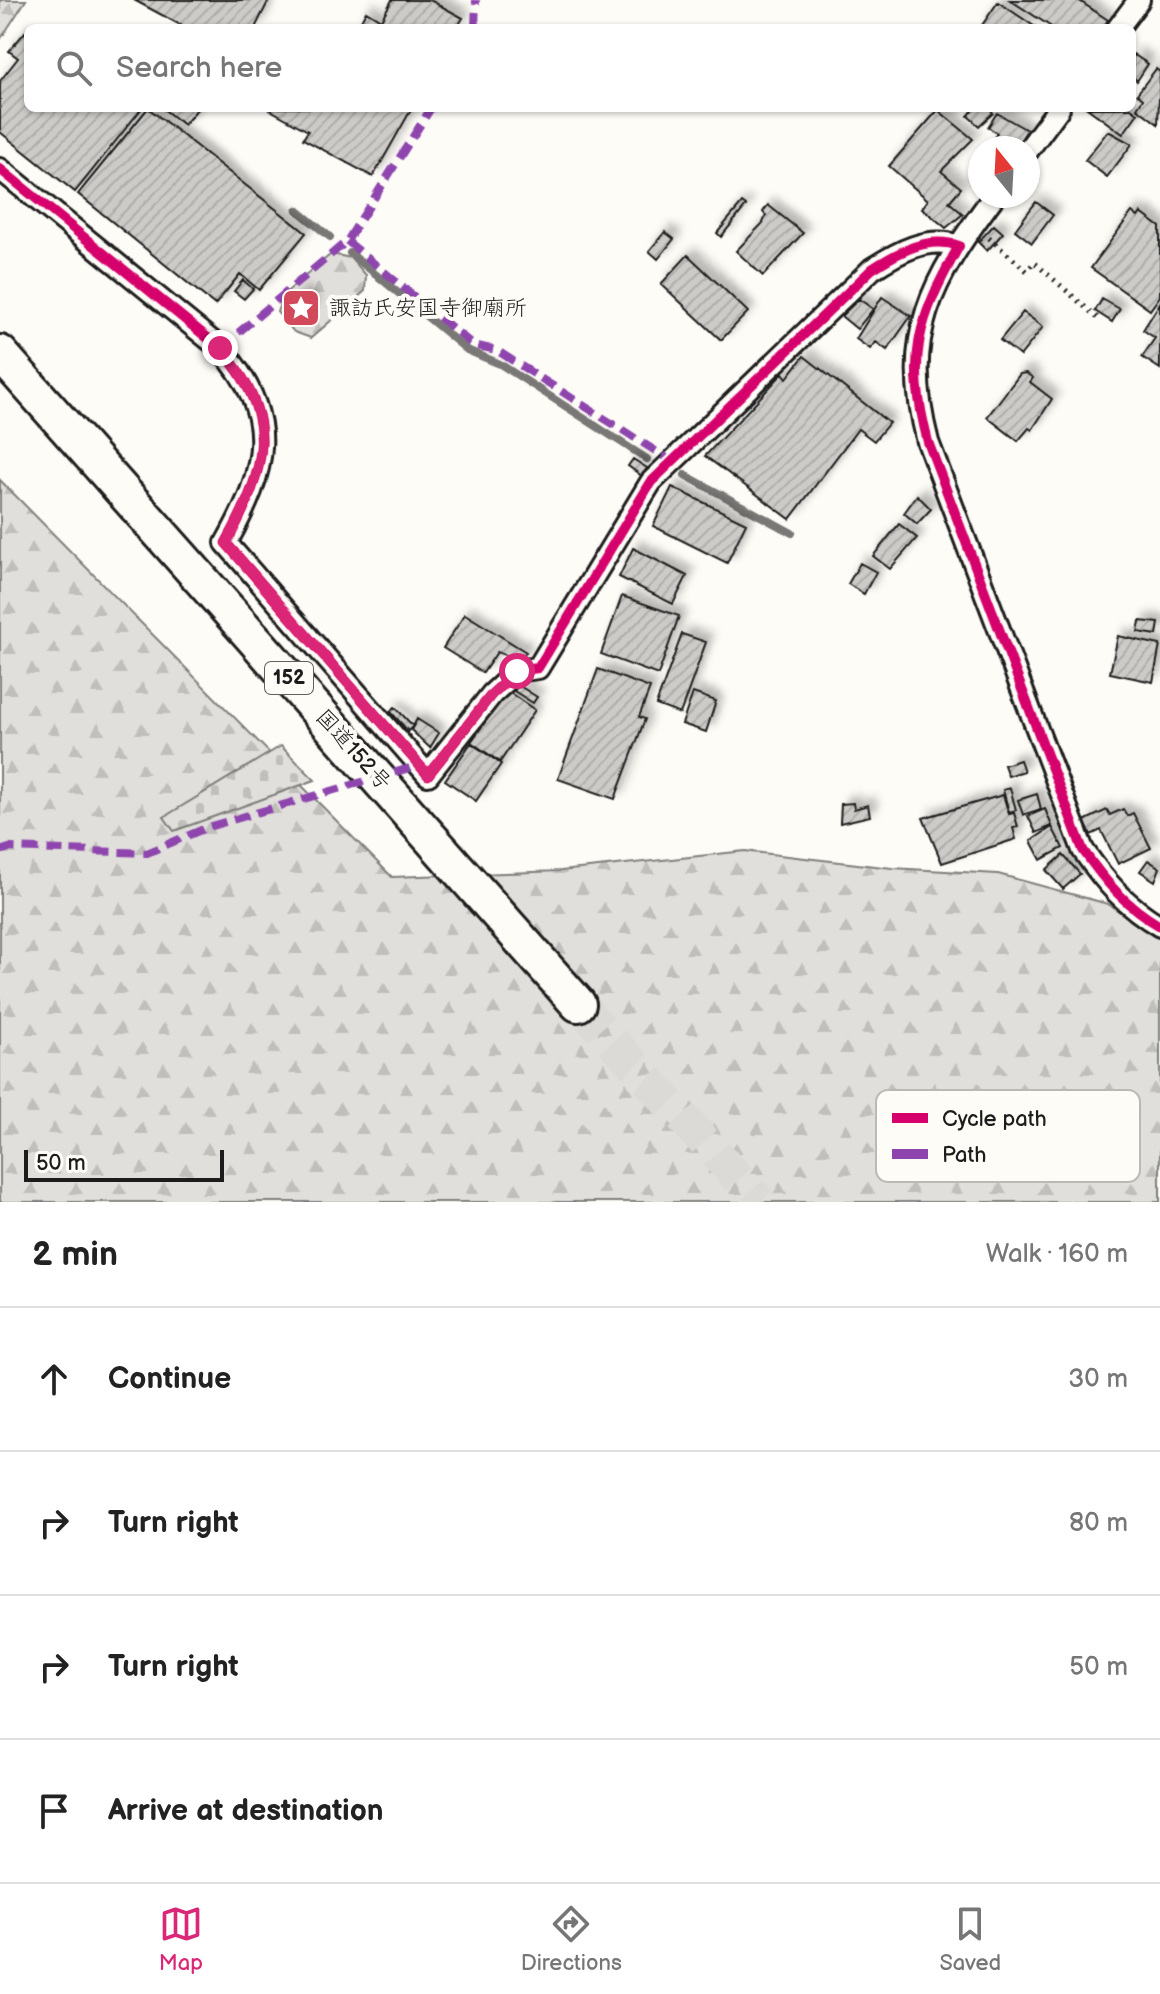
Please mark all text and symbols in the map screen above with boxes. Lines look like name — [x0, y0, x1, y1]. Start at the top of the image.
search box — [24, 24, 1136, 112]
icon: search — [52, 46, 96, 90]
text: Search here — [116, 50, 282, 86]
north arrow — [968, 136, 1040, 208]
place icon: 諏訪氏安国寺御廟所 — [280, 287, 322, 329]
place label: 諏訪氏安国寺御廟所 — [329, 295, 527, 322]
route end — [202, 330, 238, 366]
route start — [499, 653, 535, 689]
road number: 152 — [265, 662, 313, 694]
street label: 国道152号 — [309, 704, 397, 796]
legend — [876, 1090, 1140, 1182]
text: Cycle path — [942, 1106, 1047, 1133]
text: Path — [942, 1142, 986, 1169]
scale bar — [24, 1146, 224, 1182]
text: 50 m — [36, 1150, 86, 1177]
text: 2 min — [32, 1234, 118, 1275]
text: Walk · 160 m — [986, 1239, 1128, 1270]
icon: ahead — [32, 1357, 76, 1401]
text: Continue — [108, 1361, 231, 1397]
text: 30 m — [1068, 1364, 1128, 1395]
icon: right — [32, 1501, 76, 1545]
text: Turn right — [108, 1505, 239, 1541]
text: 80 m — [1069, 1508, 1128, 1539]
icon: right — [32, 1645, 76, 1689]
text: Turn right — [108, 1649, 239, 1685]
text: 50 m — [1069, 1652, 1128, 1683]
icon: arrive — [32, 1789, 76, 1833]
text: Arrive at destination — [108, 1793, 384, 1829]
tab: Map — [159, 1902, 203, 1977]
tab: Directions — [521, 1902, 622, 1977]
tab: Saved — [939, 1902, 1001, 1977]

